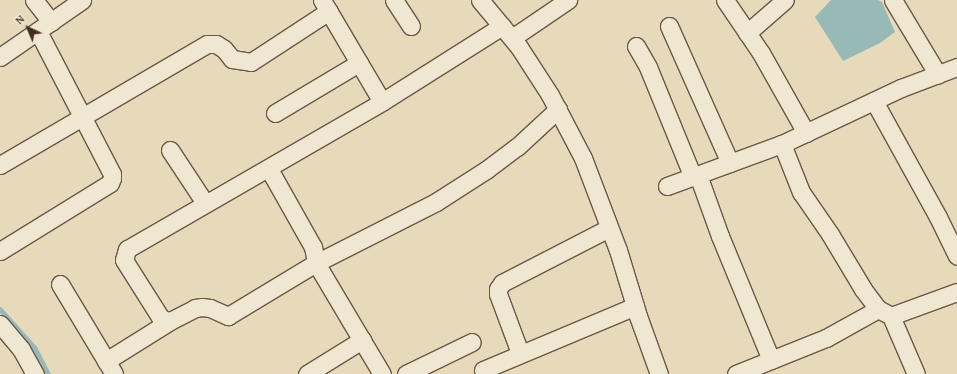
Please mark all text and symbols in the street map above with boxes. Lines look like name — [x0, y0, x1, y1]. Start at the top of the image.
north arrow — [8, 8, 48, 48]
text: N — [11, 11, 28, 28]

